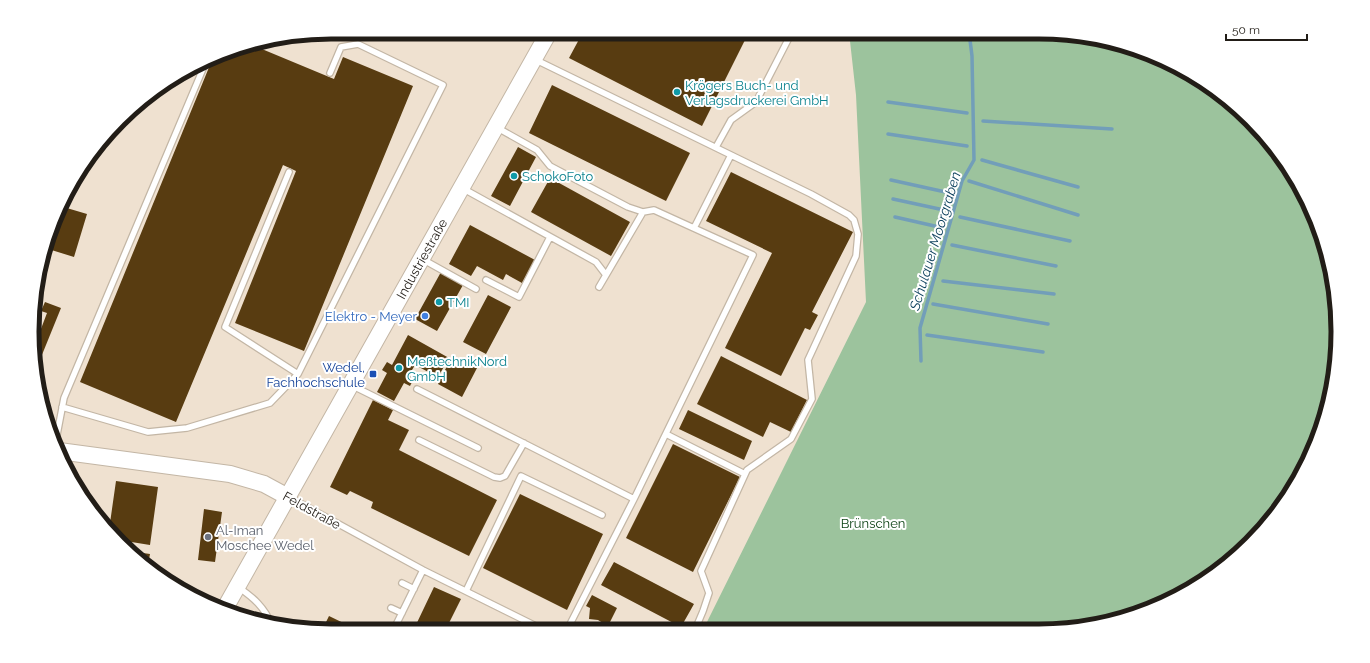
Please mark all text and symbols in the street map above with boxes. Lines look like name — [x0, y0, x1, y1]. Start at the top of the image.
scale bar — [1226, 16, 1307, 42]
text: 50 m — [1232, 23, 1260, 37]
place label: Krögers Buch- und Verlagsdruckerei GmbH — [685, 78, 829, 108]
marker: Krögers Buch- und Verlagsdruckerei GmbH — [672, 87, 682, 97]
place label: SchokoFoto — [522, 169, 594, 184]
water label: Schulauer Moorgraben — [906, 170, 964, 313]
marker: SchokoFoto — [509, 171, 519, 181]
street label: Industriestraße — [393, 216, 451, 302]
place label: TMI — [447, 295, 470, 310]
marker: TMI — [434, 297, 444, 307]
place label: Elektro - Meyer — [325, 309, 417, 324]
marker: Elektro - Meyer — [420, 311, 430, 321]
place label: MeßtechnikNord GmbH — [407, 354, 507, 384]
place label: Wedel, Fachhochschule — [266, 360, 365, 390]
marker: MeßtechnikNord GmbH — [394, 363, 404, 373]
marker: Wedel, Fachhochschule — [368, 369, 378, 379]
street label: Feldstraße — [280, 488, 343, 533]
park label: Brünschen — [841, 516, 905, 531]
place label: Al-Iman Moschee Wedel — [216, 523, 314, 553]
marker: Al-Iman Moschee Wedel — [203, 532, 213, 542]

